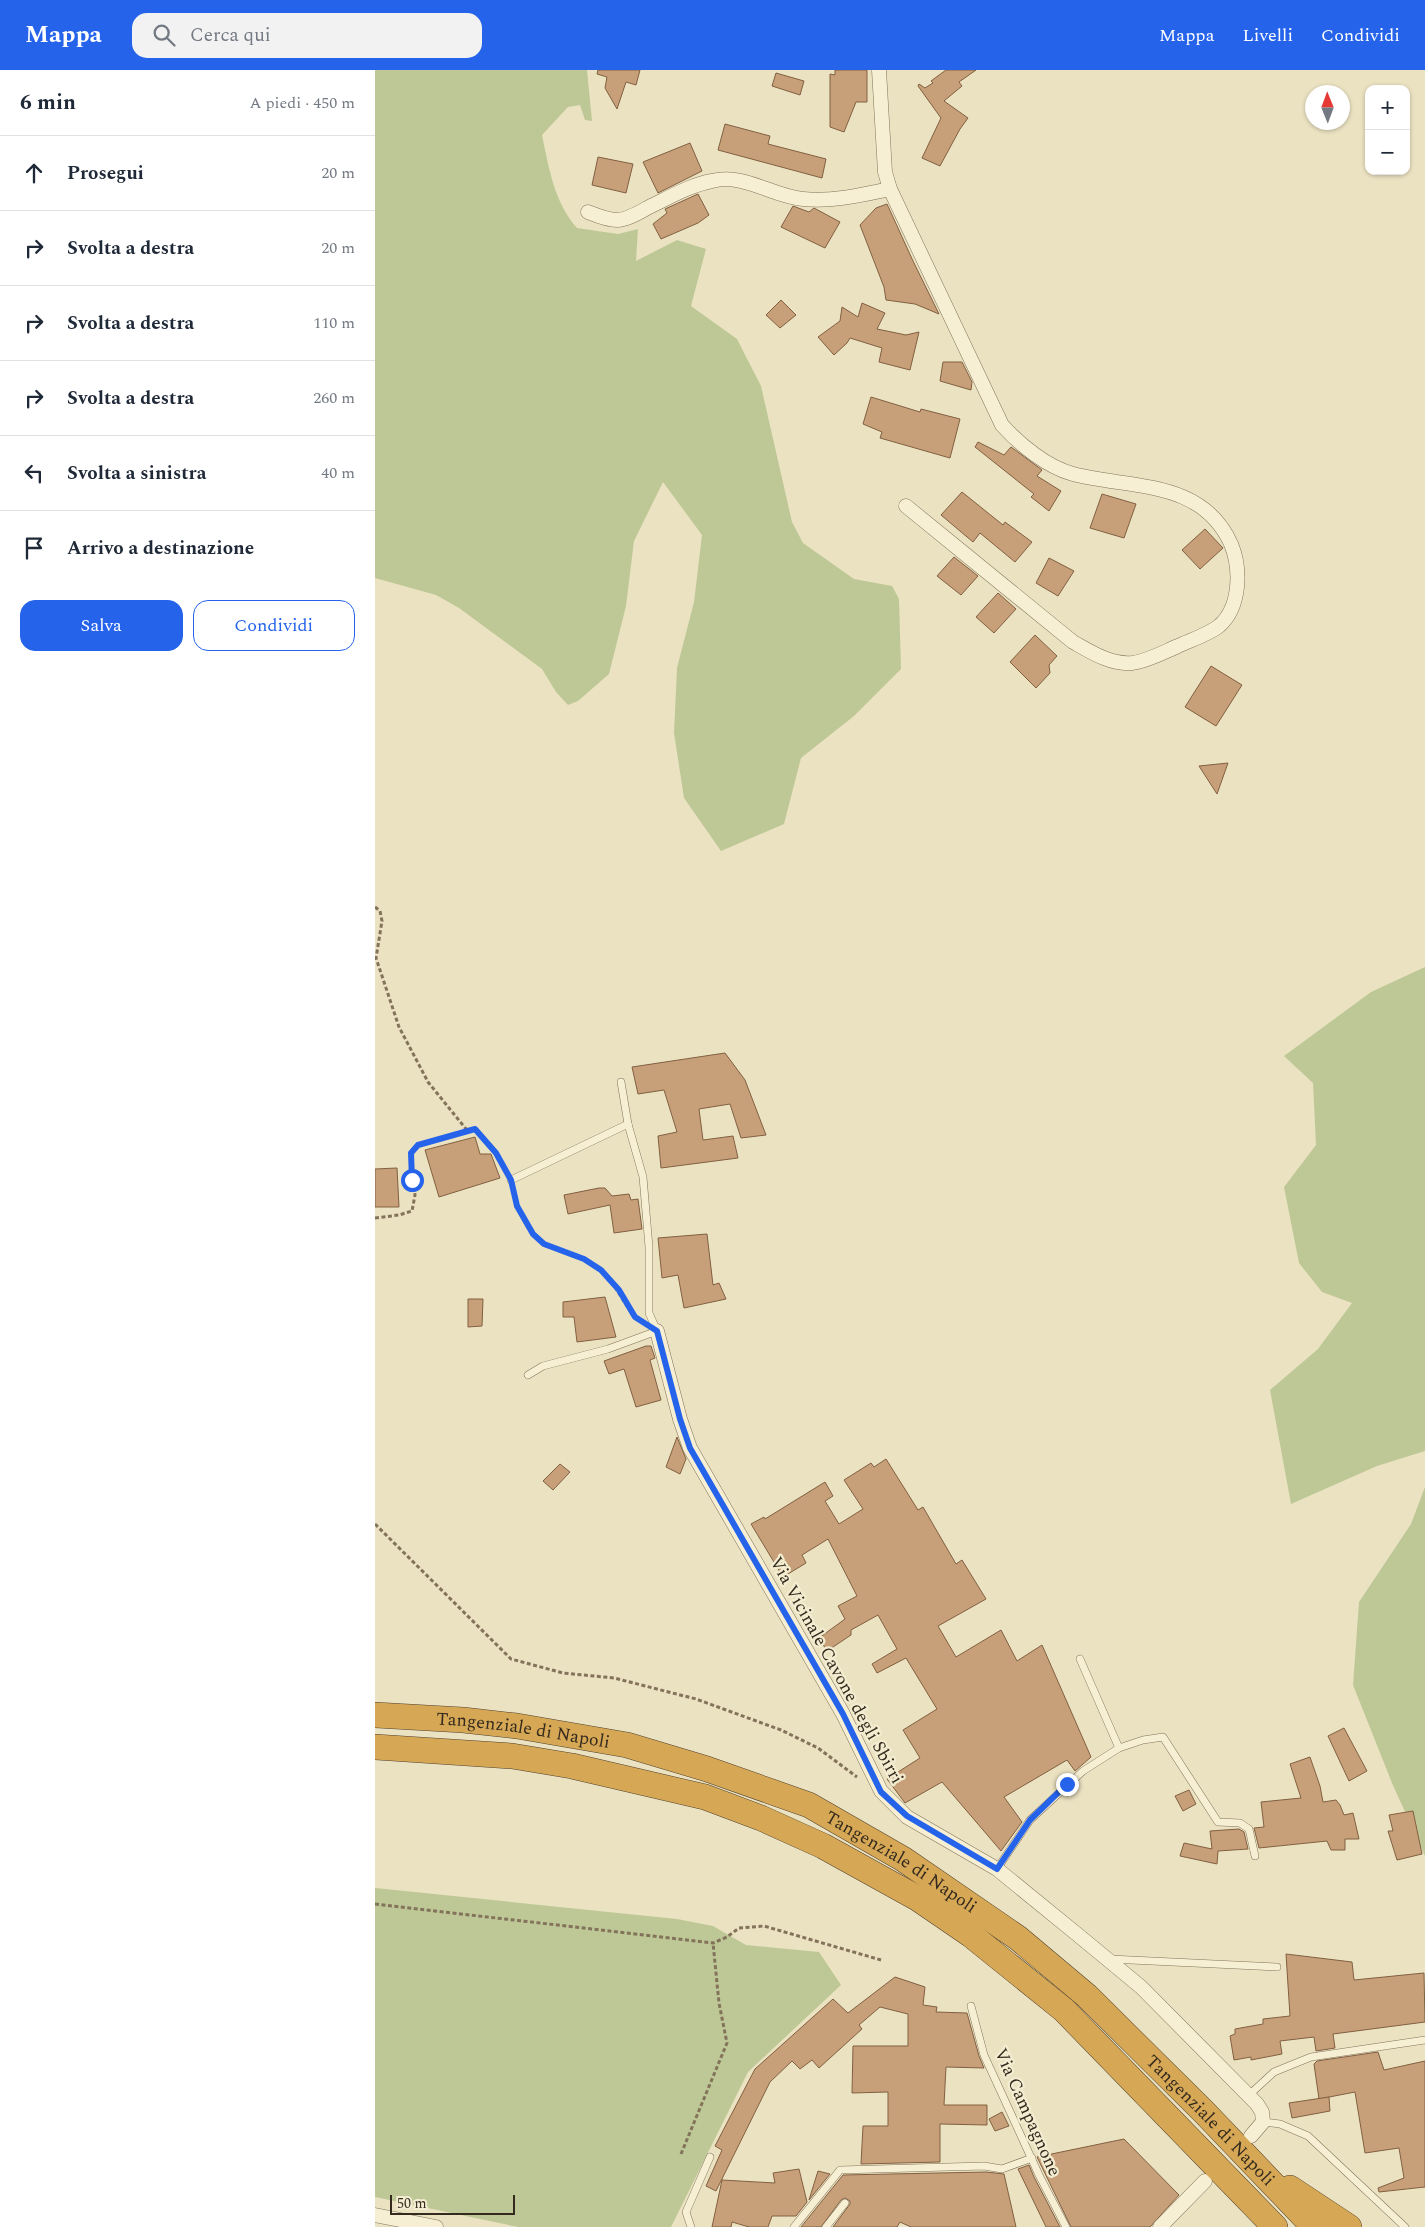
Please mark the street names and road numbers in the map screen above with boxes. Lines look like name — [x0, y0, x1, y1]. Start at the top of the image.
street label: Via Vicinale Cavone degli Sbirri — [763, 1552, 910, 1789]
street label: Tangenziale di Napoli — [436, 1706, 612, 1756]
street label: Tangenziale di Napoli — [820, 1804, 982, 1920]
street label: Via Campagnone — [987, 2044, 1068, 2181]
street label: Tangenziale di Napoli — [1139, 2048, 1281, 2192]

